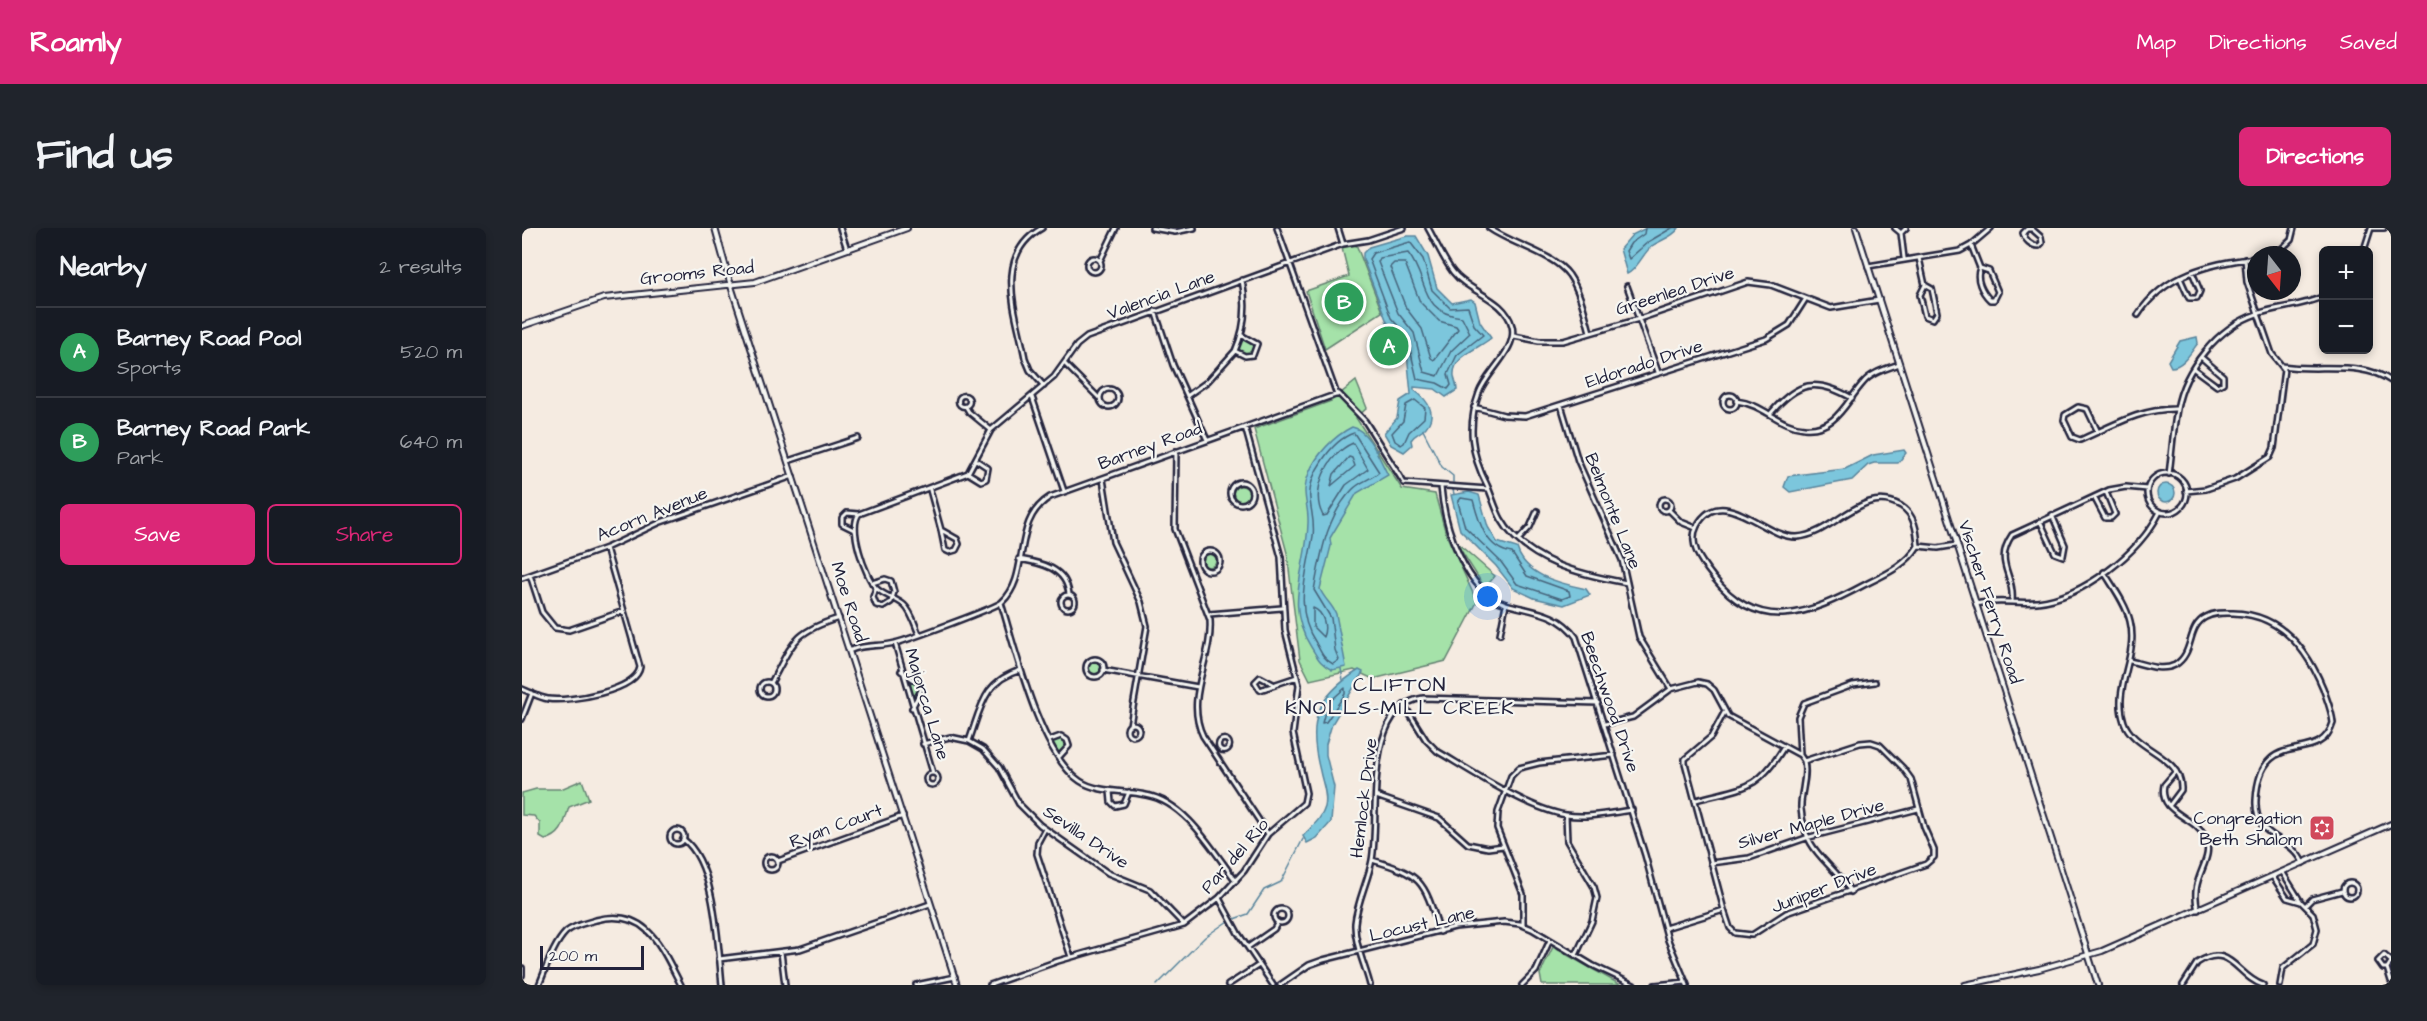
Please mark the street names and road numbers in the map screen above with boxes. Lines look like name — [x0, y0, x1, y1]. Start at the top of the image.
street label: Grooms Road — [639, 255, 755, 291]
street label: Greenlea Drive — [1613, 260, 1738, 322]
street label: Valencia Lane — [1104, 264, 1219, 326]
street label: Eldorado Drive — [1582, 333, 1706, 395]
street label: Barney Road — [1094, 416, 1206, 477]
street label: Belmonte Lane — [1578, 449, 1648, 573]
street label: Acorn Avenue — [593, 480, 711, 548]
street label: Vischer Ferry Road — [1951, 517, 2028, 687]
street label: Moe Road — [824, 559, 874, 645]
street label: Beechwood Drive — [1574, 628, 1646, 776]
street label: Majorca Lane — [898, 645, 956, 763]
street label: Hemlock Drive — [1344, 736, 1384, 859]
street label: Silver Maple Drive — [1735, 792, 1887, 856]
street label: Ryan Court — [786, 797, 887, 855]
street label: Sevilla Drive — [1038, 799, 1134, 875]
street label: Par del Rio — [1195, 813, 1275, 899]
street label: Juniper Drive — [1768, 856, 1880, 920]
street label: Locust Lane — [1367, 900, 1477, 948]

